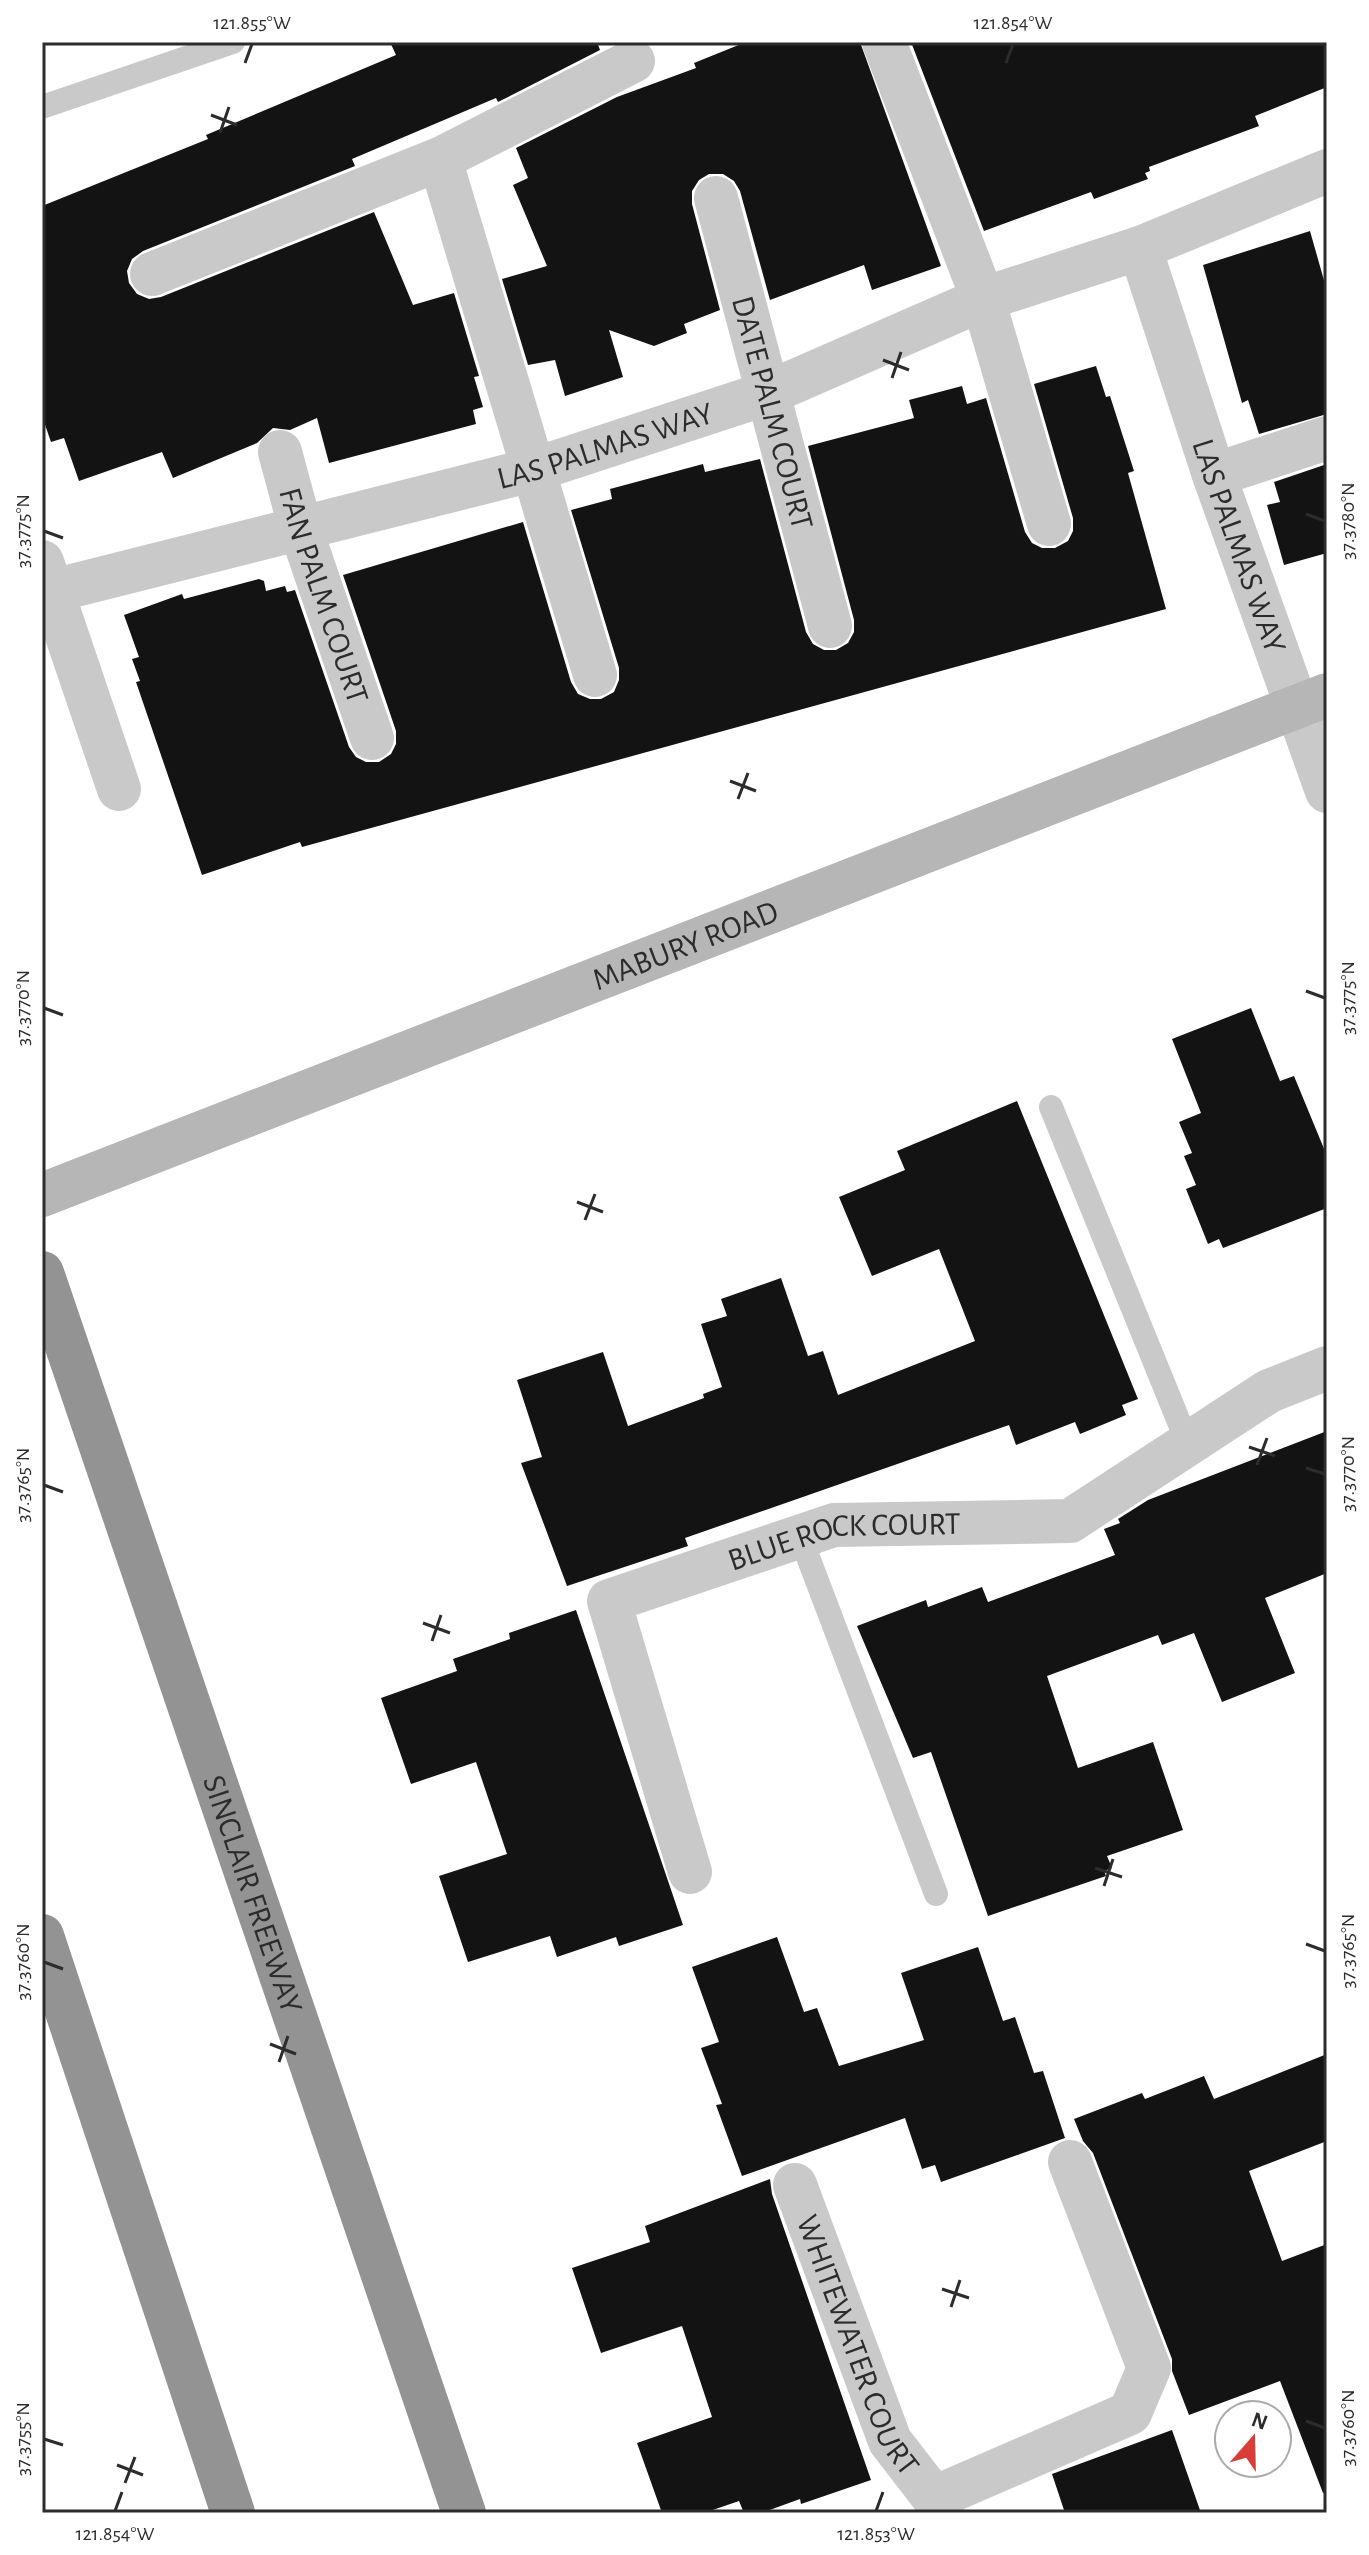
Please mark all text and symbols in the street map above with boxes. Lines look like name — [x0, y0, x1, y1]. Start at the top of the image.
text: 121.855°W — [213, 13, 291, 33]
text: 121.854°W — [974, 13, 1053, 33]
street label: DATE PALM COURT — [726, 293, 819, 533]
street label: LAS PALMAS WAY — [494, 397, 718, 495]
street label: LAS PALMAS WAY — [1186, 435, 1291, 658]
text: 37.3780°N — [1338, 482, 1358, 560]
street label: FAN PALM COURT — [273, 484, 374, 708]
text: 37.3775°N — [13, 494, 33, 568]
street label: MABURY ROAD — [588, 895, 783, 996]
text: 37.3775°N — [1338, 961, 1358, 1035]
text: 37.3770°N — [13, 970, 33, 1046]
text: 37.3770°N — [1338, 1436, 1358, 1512]
text: 37.3765°N — [13, 1447, 33, 1523]
street label: BLUE ROCK COURT — [724, 1508, 961, 1577]
street label: SINCLAIR FREEWAY — [197, 1771, 308, 2018]
text: 37.3765°N — [1338, 1913, 1358, 1989]
text: 37.3760°N — [13, 1923, 33, 2001]
street label: WHITEWATER COURT — [791, 2211, 925, 2482]
text: 37.3760°N — [1338, 2389, 1358, 2467]
north arrow — [1213, 2399, 1293, 2479]
text: 37.3755°N — [13, 2402, 33, 2476]
text: N — [1249, 2408, 1270, 2434]
text: 121.854°W — [76, 2524, 155, 2544]
text: 121.853°W — [837, 2524, 915, 2544]

